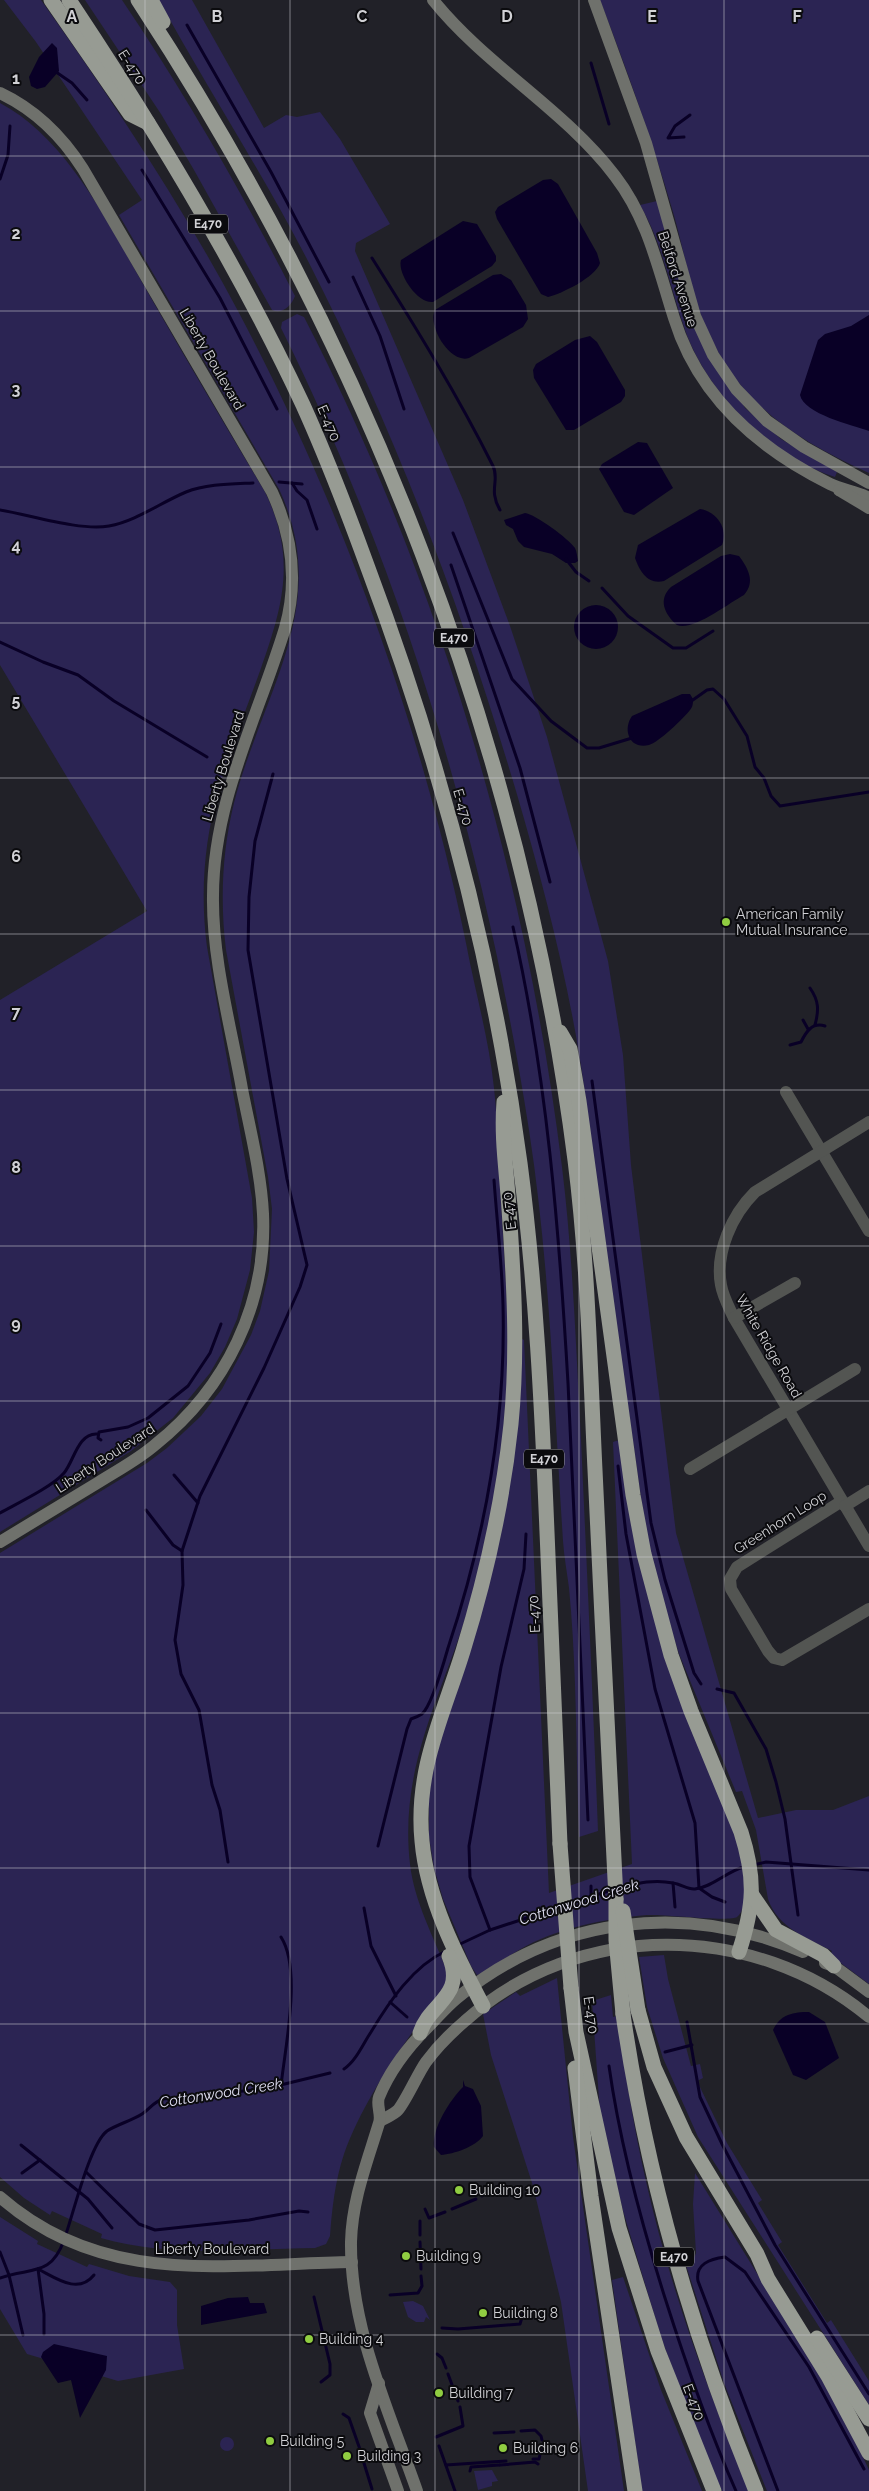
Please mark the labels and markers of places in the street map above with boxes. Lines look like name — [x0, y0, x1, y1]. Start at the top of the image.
place label: American Family Mutual Insurance — [736, 906, 847, 938]
marker: American Family Mutual Insurance — [720, 916, 732, 928]
place label: Building 10 — [469, 2182, 540, 2198]
marker: Building 10 — [453, 2184, 465, 2196]
place label: Building 9 — [416, 2248, 481, 2264]
marker: Building 9 — [400, 2250, 412, 2262]
place label: Building 8 — [493, 2305, 558, 2321]
marker: Building 8 — [477, 2307, 489, 2319]
place label: Building 4 — [319, 2331, 384, 2347]
marker: Building 4 — [303, 2333, 315, 2345]
place label: Building 7 — [449, 2385, 514, 2401]
marker: Building 7 — [433, 2387, 445, 2399]
place label: Building 5 — [280, 2433, 345, 2449]
marker: Building 5 — [264, 2435, 276, 2447]
place label: Building 6 — [513, 2440, 578, 2456]
marker: Building 6 — [497, 2442, 509, 2454]
place label: Building 3 — [357, 2448, 421, 2464]
marker: Building 3 — [341, 2450, 353, 2462]

